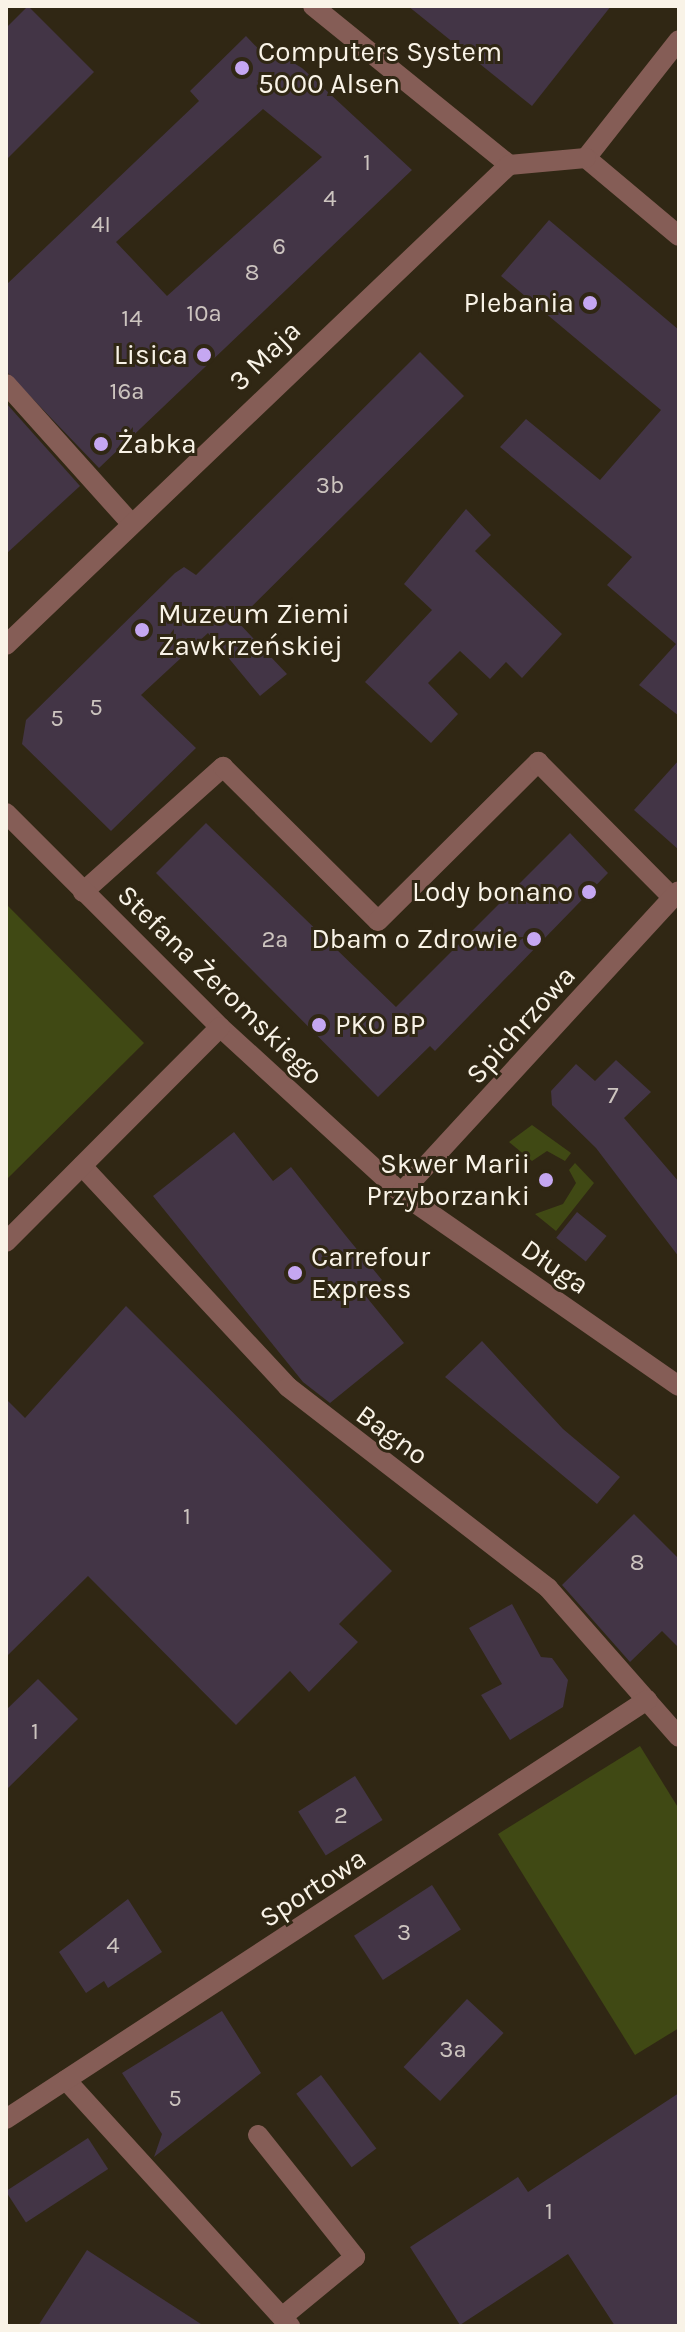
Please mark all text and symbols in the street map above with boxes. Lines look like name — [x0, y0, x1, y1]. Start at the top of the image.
place label: Computers System 5000 Alsen — [258, 35, 502, 101]
marker: Computers System 5000 Alsen — [233, 59, 251, 77]
house number: 1 — [363, 149, 371, 177]
house number: 4 — [323, 185, 337, 213]
house number: 4I — [91, 211, 111, 239]
house number: 6 — [272, 233, 286, 261]
house number: 8 — [245, 259, 259, 287]
place label: Plebania — [464, 286, 574, 320]
marker: Plebania — [581, 294, 599, 312]
house number: 10a — [186, 300, 222, 328]
house number: 14 — [121, 305, 143, 333]
street label: 3 Maja — [222, 314, 308, 398]
place label: Lisica — [114, 338, 188, 372]
marker: Lisica — [195, 346, 213, 364]
house number: 16a — [110, 378, 144, 406]
place label: Żabka — [117, 427, 197, 461]
marker: Żabka — [92, 435, 110, 453]
house number: 3b — [316, 472, 344, 500]
place label: Muzeum Ziemi Zawkrzeńskiej — [158, 597, 350, 663]
marker: Muzeum Ziemi Zawkrzeńskiej — [133, 621, 151, 639]
house number: 5 — [89, 694, 103, 722]
house number: 5 — [50, 705, 64, 733]
place label: Lody bonano — [412, 875, 573, 909]
street label: Stefana Żeromskiego — [110, 878, 330, 1092]
marker: Lody bonano — [580, 883, 598, 901]
place label: Dbam o Zdrowie — [311, 922, 518, 956]
house number: 2a — [261, 926, 289, 954]
marker: Dbam o Zdrowie — [525, 930, 543, 948]
street label: Spichrzowa — [459, 959, 583, 1091]
place label: PKO BP — [335, 1008, 425, 1042]
marker: PKO BP — [310, 1016, 328, 1034]
house number: 7 — [607, 1082, 619, 1110]
place label: Skwer Marii Przyborzanki — [366, 1147, 530, 1213]
marker: Skwer Marii Przyborzanki — [537, 1171, 555, 1189]
street label: Długa — [515, 1232, 595, 1302]
place label: Carrefour Express — [311, 1240, 430, 1306]
marker: Carrefour Express — [286, 1264, 304, 1282]
street label: Bagno — [349, 1398, 435, 1472]
house number: 1 — [183, 1503, 191, 1531]
house number: 8 — [630, 1549, 644, 1577]
house number: 1 — [31, 1718, 39, 1746]
house number: 2 — [334, 1802, 348, 1830]
street label: Sportowa — [253, 1841, 373, 1935]
house number: 3 — [397, 1919, 411, 1947]
house number: 4 — [106, 1932, 120, 1960]
house number: 3a — [439, 2036, 467, 2064]
house number: 5 — [168, 2085, 182, 2113]
house number: 1 — [545, 2198, 553, 2226]

